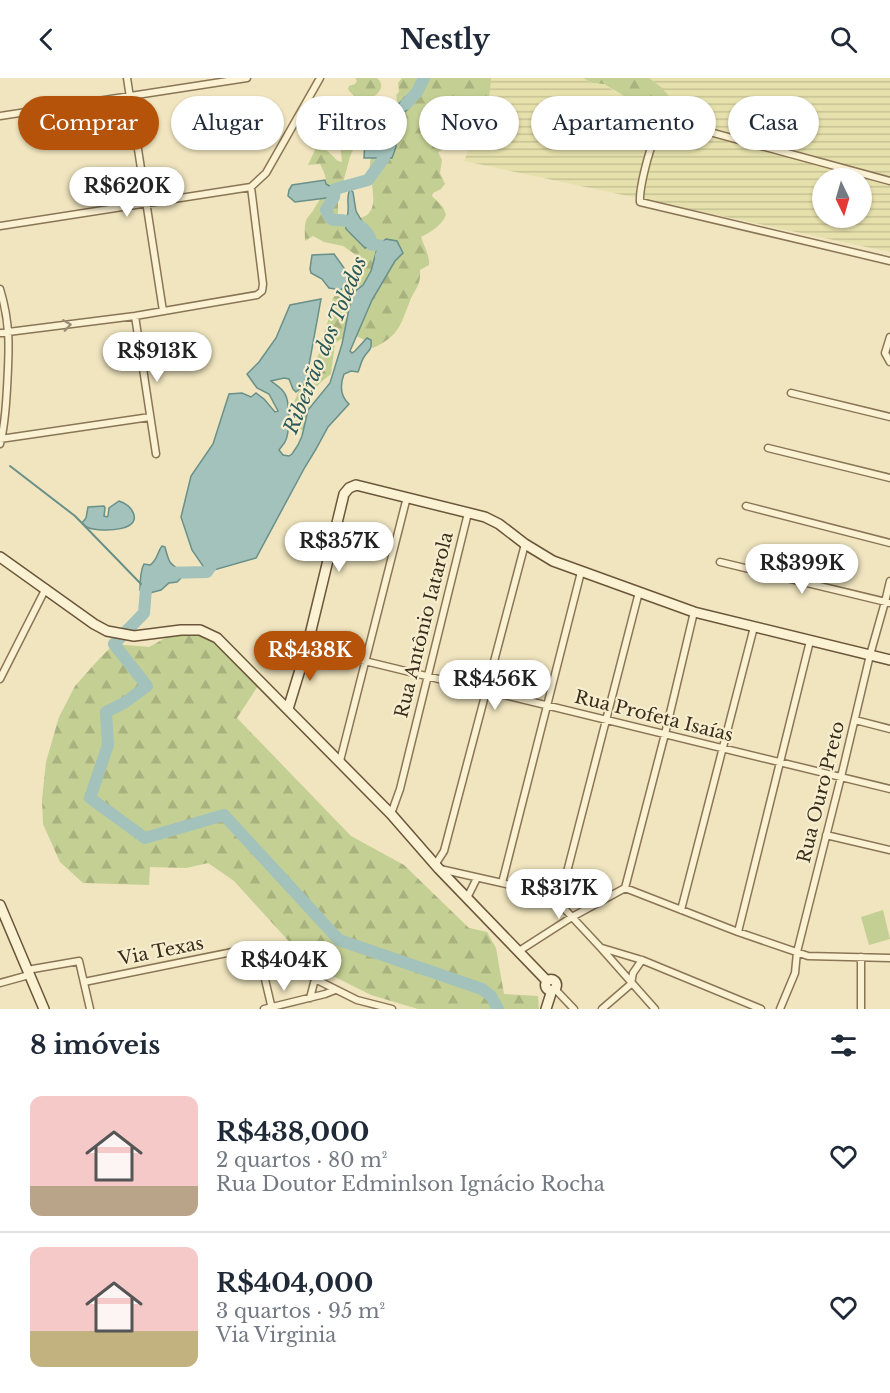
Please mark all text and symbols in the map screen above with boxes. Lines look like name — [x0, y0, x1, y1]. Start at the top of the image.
icon: back — [30, 23, 63, 56]
text: Nestly — [400, 23, 490, 56]
icon: search — [827, 23, 860, 56]
chip: Comprar — [18, 96, 159, 150]
chip: Alugar — [171, 96, 284, 150]
chip: Filtros — [296, 96, 407, 150]
chip: Novo — [419, 96, 519, 150]
chip: Apartamento — [531, 96, 716, 150]
chip: Casa — [728, 96, 819, 150]
pin: R$620K — [78, 167, 176, 218]
north arrow — [812, 168, 872, 228]
map controls — [812, 168, 872, 228]
text: R$620K — [83, 174, 171, 198]
water label: Ribeirão dos Toledos — [278, 252, 372, 438]
one-way arrow — [63, 319, 72, 331]
pin: R$913K — [108, 332, 206, 383]
text: R$913K — [117, 339, 197, 363]
pin: R$357K — [290, 522, 388, 573]
text: R$357K — [299, 529, 379, 553]
street label: Rua Antônio Iatarola — [390, 530, 458, 720]
pin: R$399K — [753, 544, 851, 595]
text: R$399K — [759, 551, 845, 575]
pin: R$438K — [261, 631, 359, 682]
text: R$438K — [268, 638, 352, 662]
pin: R$456K — [446, 660, 544, 711]
text: R$456K — [453, 667, 537, 691]
street label: Rua Profeta Isaías — [572, 686, 736, 746]
street label: Rua Ouro Preto — [793, 719, 849, 865]
pin: R$317K — [510, 869, 608, 920]
text: R$317K — [520, 876, 598, 900]
street label: Via Texas — [116, 932, 205, 970]
pin: R$404K — [235, 941, 333, 992]
text: R$404K — [240, 948, 328, 972]
text: 8 imóveis — [30, 1029, 160, 1061]
icon: filters — [827, 1029, 860, 1062]
text: R$438,000 — [216, 1116, 369, 1148]
icon: home — [78, 1120, 150, 1192]
icon: heart — [827, 1140, 860, 1173]
text: 2 quartos · 80 m² — [216, 1148, 387, 1172]
text: Rua Doutor Edminlson Ignácio Rocha — [216, 1172, 605, 1196]
text: R$404,000 — [216, 1267, 373, 1299]
icon: home — [78, 1271, 150, 1343]
icon: heart — [827, 1291, 860, 1324]
text: 3 quartos · 95 m² — [216, 1299, 385, 1323]
text: Via Virginia — [216, 1323, 336, 1347]

